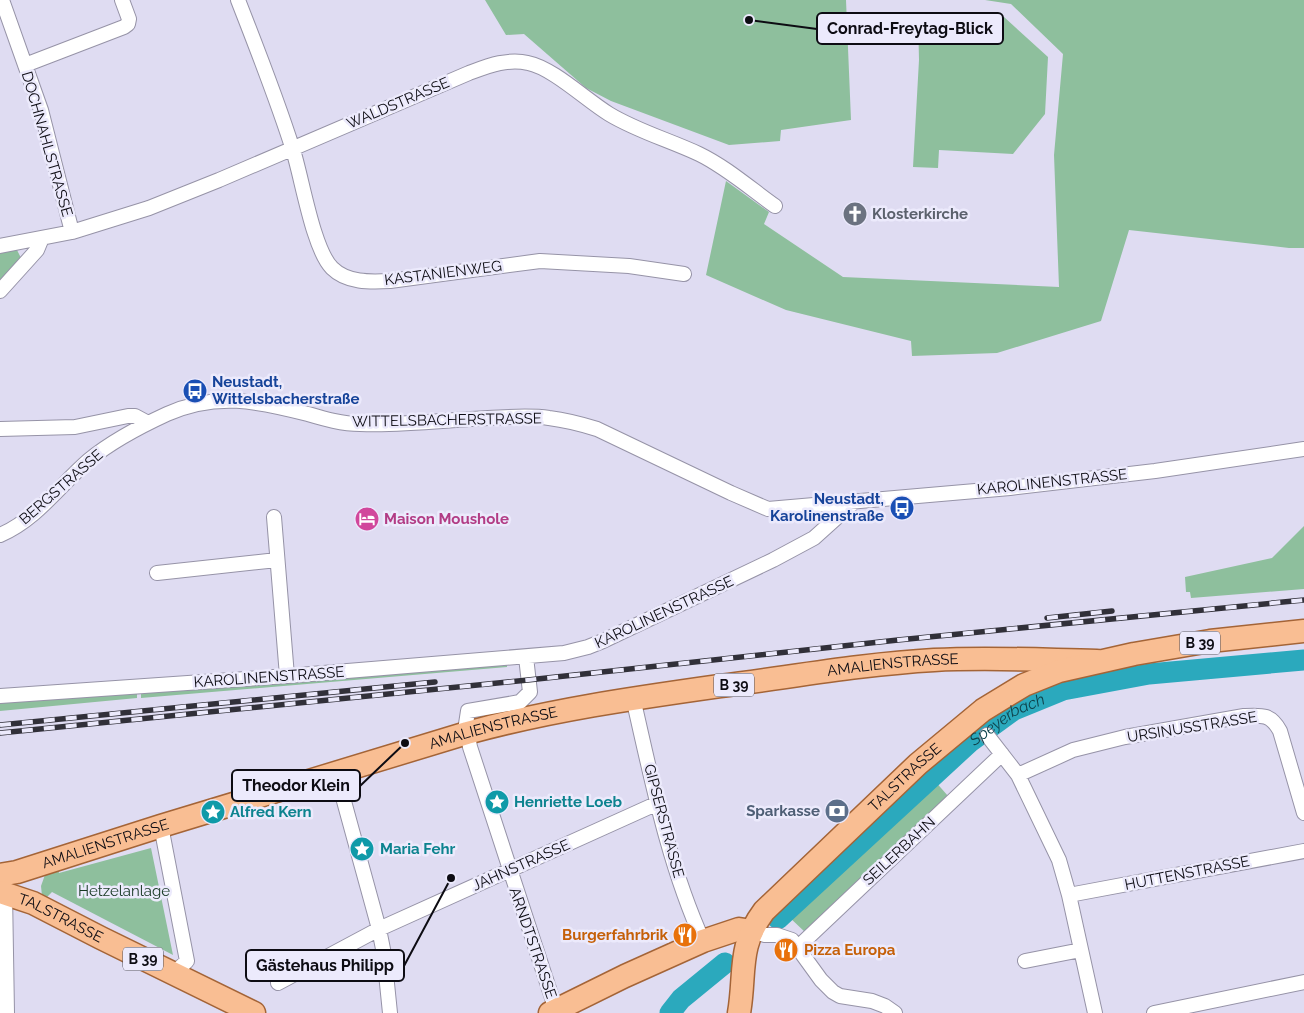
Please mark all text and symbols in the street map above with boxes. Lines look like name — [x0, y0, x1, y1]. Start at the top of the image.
callout: Conrad-Freytag-Blick — [817, 13, 1003, 44]
text: Conrad-Freytag-Blick — [827, 19, 993, 38]
street label: DOCHNAHLSTRASSE — [18, 69, 76, 219]
street label: WALDSTRASSE — [344, 73, 452, 133]
church icon: Klosterkirche — [842, 201, 868, 227]
place label: Klosterkirche — [872, 205, 968, 223]
street label: KASTANIENWEG — [383, 257, 503, 289]
place label: Neustadt, Wittelsbacherstraße — [212, 373, 359, 408]
bus stop icon: Neustadt, Wittelsbacherstraße — [182, 378, 208, 404]
street label: WITTELSBACHERSTRASSE — [352, 409, 542, 431]
street label: BERGSTRASSE — [15, 446, 107, 528]
street label: KAROLINENSTRASSE — [976, 465, 1128, 499]
place label: Neustadt, Karolinenstraße — [770, 490, 884, 525]
bus stop icon: Neustadt, Karolinenstraße — [889, 495, 915, 521]
hotel icon: Maison Moushole — [354, 506, 380, 532]
place label: Maison Moushole — [384, 510, 509, 528]
street label: KAROLINENSTRASSE — [592, 572, 736, 652]
road number: B 39 — [1180, 632, 1220, 654]
street label: AMALIENSTRASSE — [826, 650, 959, 680]
street label: KAROLINENSTRASSE — [193, 663, 345, 691]
road number: B 39 — [714, 674, 754, 696]
water label: Speyerbach — [965, 689, 1048, 750]
street label: AMALIENSTRASSE — [427, 703, 559, 753]
street label: URSINUSSTRASSE — [1126, 708, 1258, 746]
street label: TALSTRASSE — [865, 739, 945, 815]
street label: GIPSERSTRASSE — [640, 762, 688, 880]
callout: Theodor Klein — [232, 770, 360, 801]
text: Theodor Klein — [242, 776, 350, 795]
place icon: Henriette Loeb — [484, 789, 510, 815]
place label: Henriette Loeb — [514, 793, 622, 811]
bank icon: Sparkasse — [824, 798, 850, 824]
place icon: Alfred Kern — [200, 799, 226, 825]
place label: Sparkasse — [746, 802, 820, 820]
place label: Alfred Kern — [230, 803, 312, 821]
street label: SEILERBAHN — [859, 813, 939, 889]
street label: AMALIENSTRASSE — [40, 815, 171, 872]
street label: JAHNSTRASSE — [469, 835, 573, 895]
place icon: Maria Fehr — [349, 836, 375, 862]
place label: Maria Fehr — [380, 840, 456, 858]
street label: HUTTENSTRASSE — [1123, 852, 1251, 894]
park label: Hetzelanlage — [78, 882, 170, 900]
street label: ARNDTSTRASSE — [506, 885, 560, 1001]
street label: TALSTRASSE — [16, 890, 106, 946]
restaurant icon: Burgerfahrbrik — [672, 922, 698, 948]
place label: Burgerfahrbrik — [562, 926, 669, 944]
restaurant icon: Pizza Europa — [773, 937, 799, 963]
place label: Pizza Europa — [804, 941, 896, 959]
road number: B 39 — [123, 948, 163, 971]
callout: Gästehaus Philipp — [246, 950, 404, 981]
text: Gästehaus Philipp — [256, 956, 394, 975]

